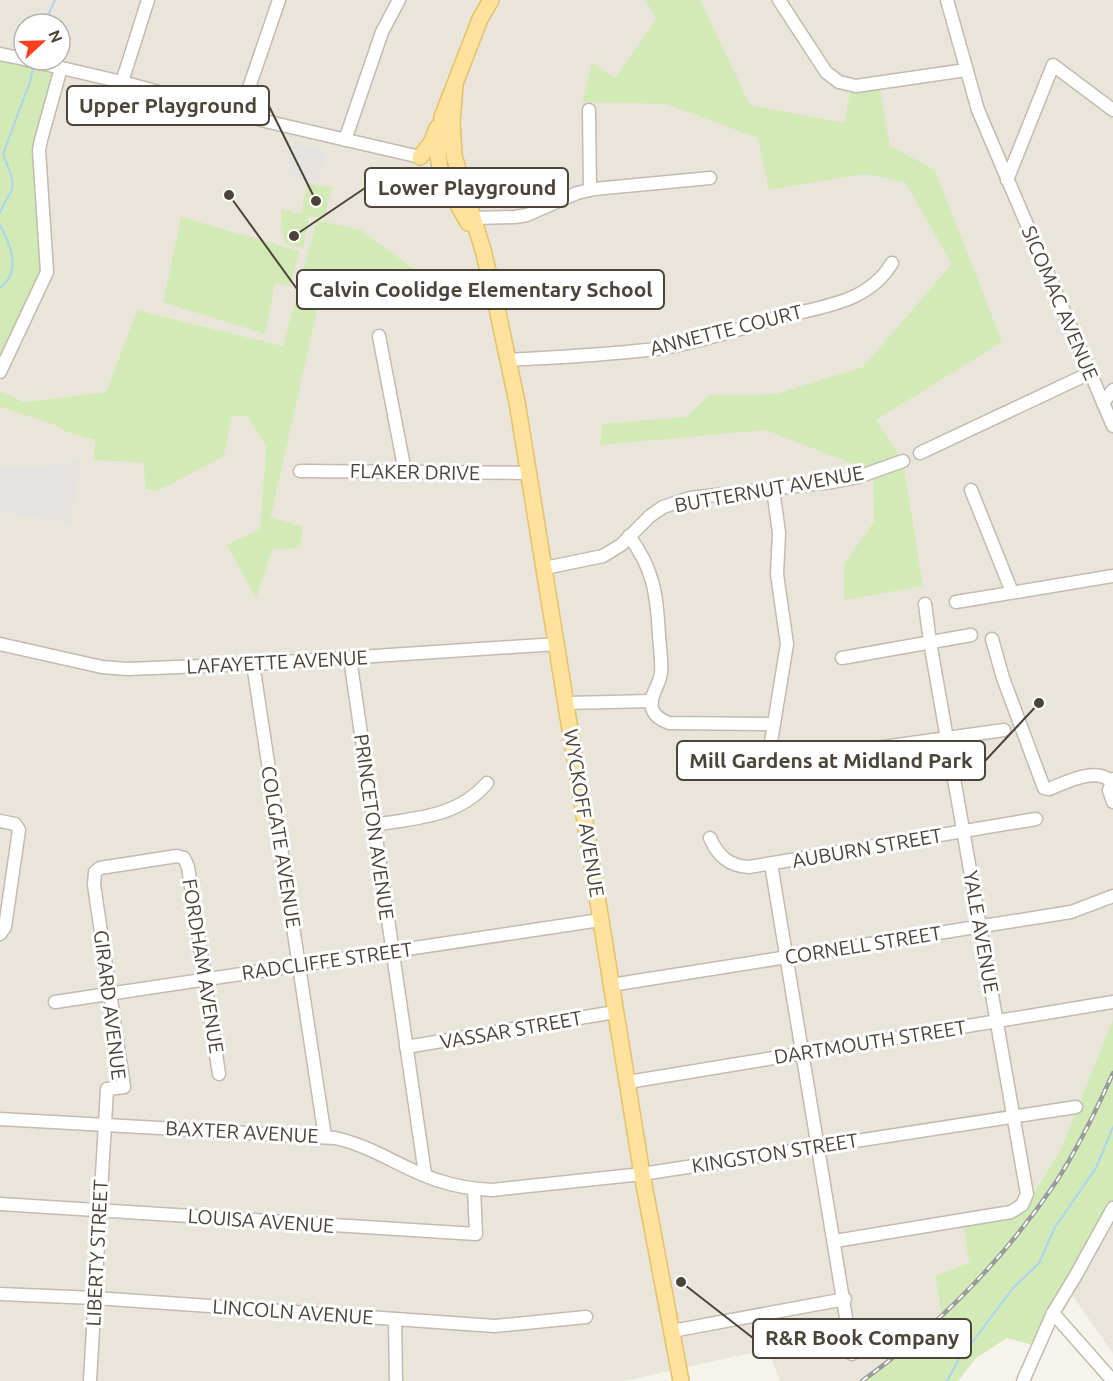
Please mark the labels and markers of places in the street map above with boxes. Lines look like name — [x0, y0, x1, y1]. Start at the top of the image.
callout: Upper Playground — [67, 86, 269, 125]
callout: Lower Playground — [365, 168, 568, 207]
callout: Calvin Coolidge Elementary School — [297, 270, 664, 309]
callout: Mill Gardens at Midland Park — [677, 741, 985, 780]
callout: R&R Book Company — [753, 1319, 971, 1358]

